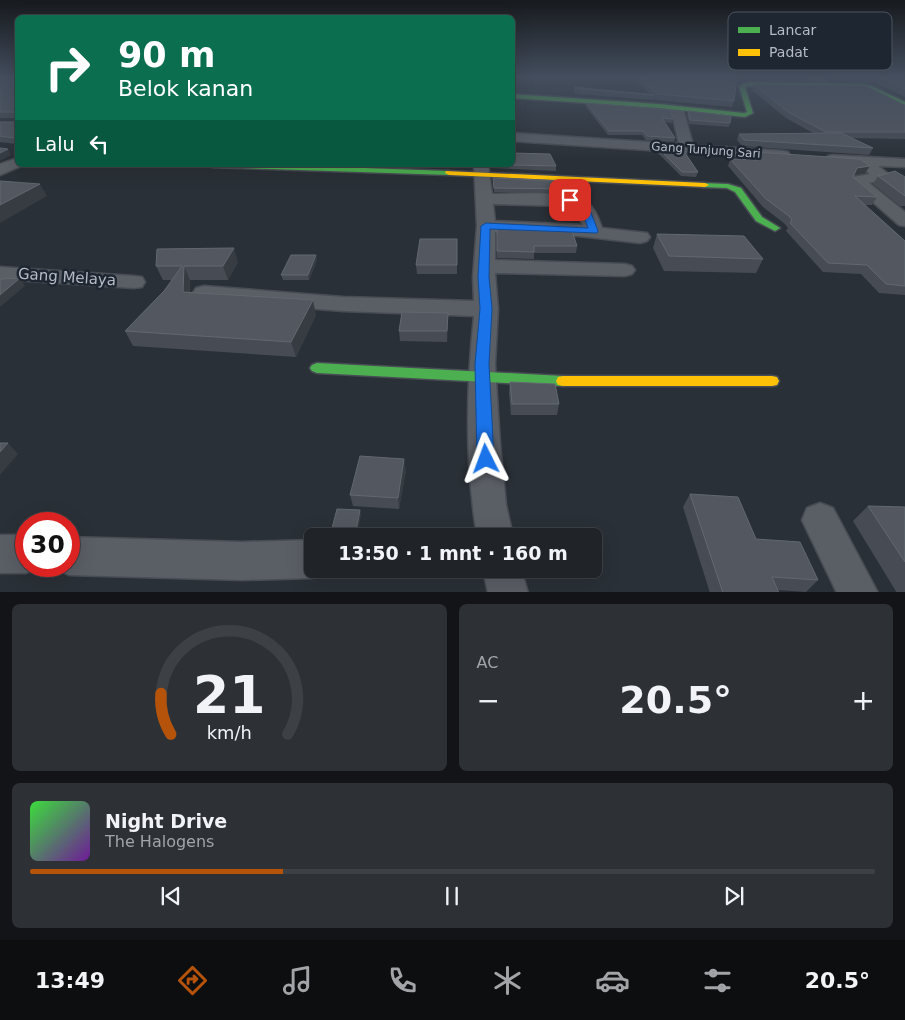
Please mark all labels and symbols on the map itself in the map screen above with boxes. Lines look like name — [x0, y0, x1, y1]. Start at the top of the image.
legend — [728, 12, 892, 70]
text: Lancar — [769, 22, 817, 38]
text: Padat — [769, 44, 809, 60]
street label: Gang Tunjung Sari — [651, 139, 761, 161]
pin — [549, 179, 591, 221]
street label: Gang Melaya — [17, 265, 117, 289]
position arrow — [459, 432, 511, 484]
speed limit sign: 30 — [15, 512, 80, 577]

